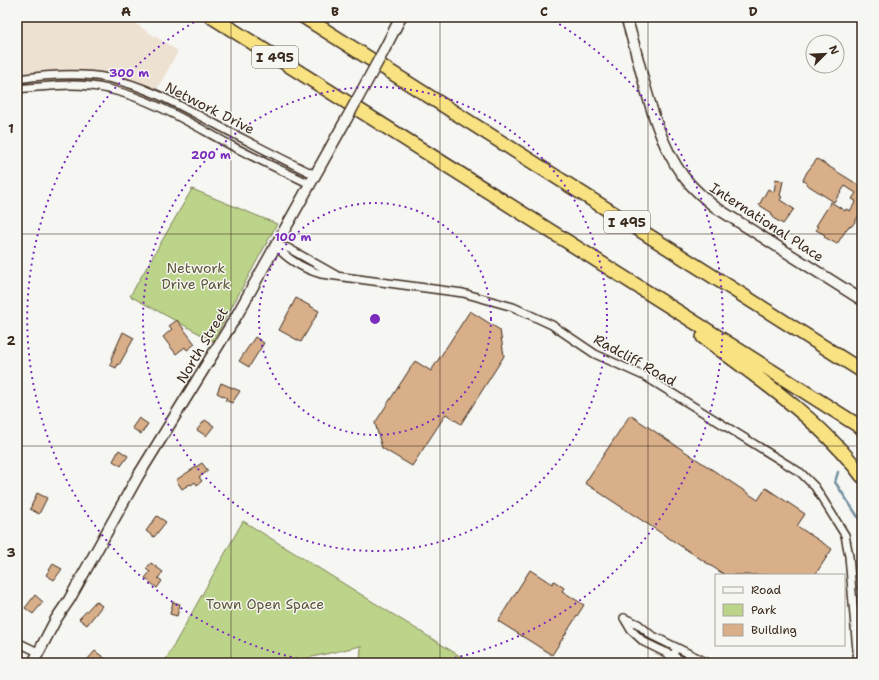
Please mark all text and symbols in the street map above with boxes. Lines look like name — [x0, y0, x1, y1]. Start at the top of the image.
text: A — [121, 3, 131, 20]
text: B — [331, 3, 339, 20]
text: C — [540, 3, 548, 20]
text: D — [748, 3, 758, 20]
north arrow — [805, 34, 845, 74]
text: N — [825, 43, 842, 57]
road number: I 495 — [252, 46, 298, 68]
text: 300 m — [109, 65, 149, 81]
street label: Network Drive — [162, 78, 258, 138]
text: 1 — [8, 120, 14, 137]
text: 200 m — [191, 147, 231, 163]
street label: International Place — [707, 178, 827, 266]
road number: I 495 — [604, 211, 650, 233]
text: 100 m — [275, 229, 312, 245]
park label: Network Drive Park — [161, 259, 231, 293]
street label: North Street — [172, 304, 232, 386]
centre of rings — [368, 312, 382, 326]
street label: Radcliff Road — [591, 330, 680, 390]
text: 2 — [6, 332, 16, 349]
text: 3 — [6, 544, 16, 561]
legend — [715, 574, 845, 646]
text: Road — [751, 582, 782, 598]
park label: Town Open Space — [206, 595, 324, 613]
text: Park — [751, 602, 777, 618]
text: Building — [751, 622, 797, 638]

